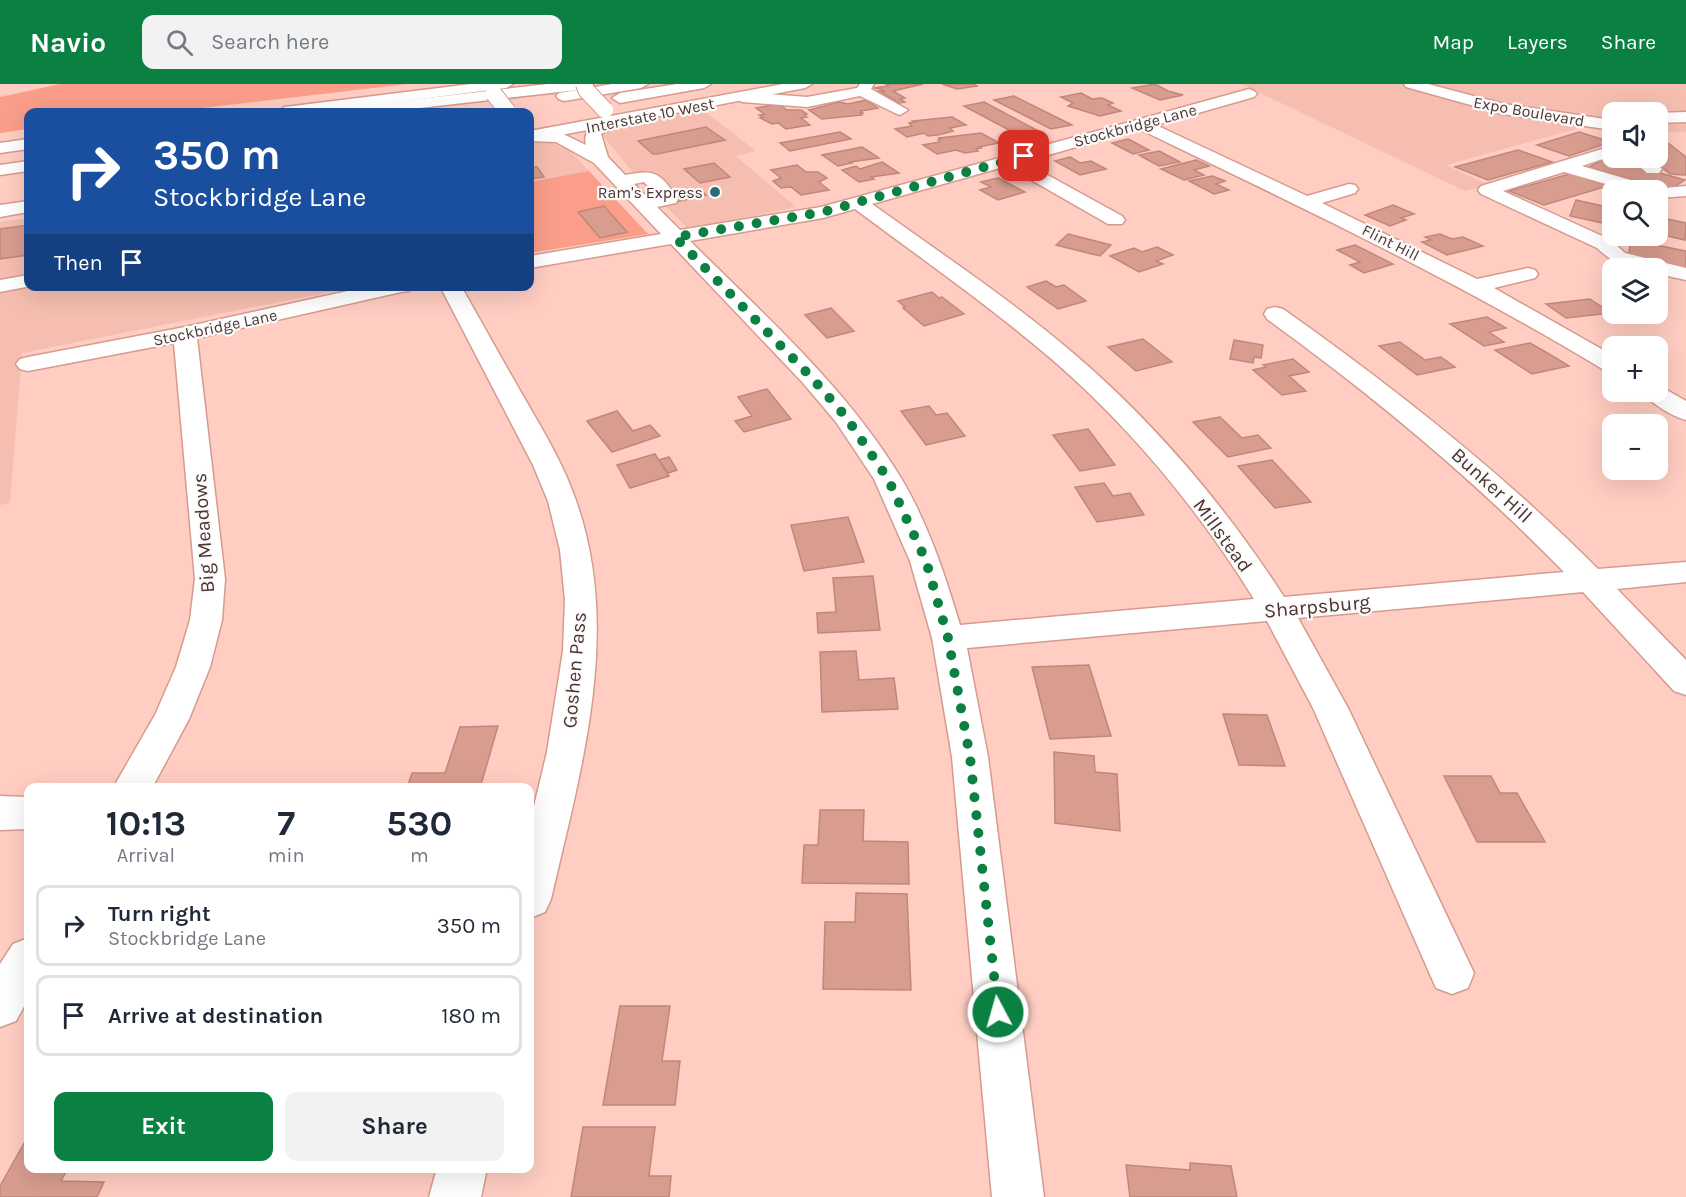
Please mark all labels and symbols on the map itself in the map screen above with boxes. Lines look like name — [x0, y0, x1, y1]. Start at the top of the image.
street label: Expo Boulevard — [1472, 92, 1586, 131]
street label: Interstate 10 West — [584, 94, 716, 137]
street label: Stockbridge Lane — [1072, 100, 1199, 151]
pin — [998, 130, 1049, 181]
place label: Ram's Express — [598, 183, 703, 202]
marker: Ram's Express — [708, 185, 722, 199]
street label: Flint Hill — [1359, 220, 1422, 265]
street label: Stockbridge Lane — [151, 305, 279, 350]
street label: Bunker Hill — [1447, 443, 1537, 528]
street label: Big Meadows — [188, 472, 219, 594]
street label: Millstead — [1188, 494, 1257, 577]
street label: Sharpsburg — [1263, 590, 1371, 623]
street label: Goshen Pass — [558, 611, 591, 729]
position arrow — [966, 980, 1030, 1044]

